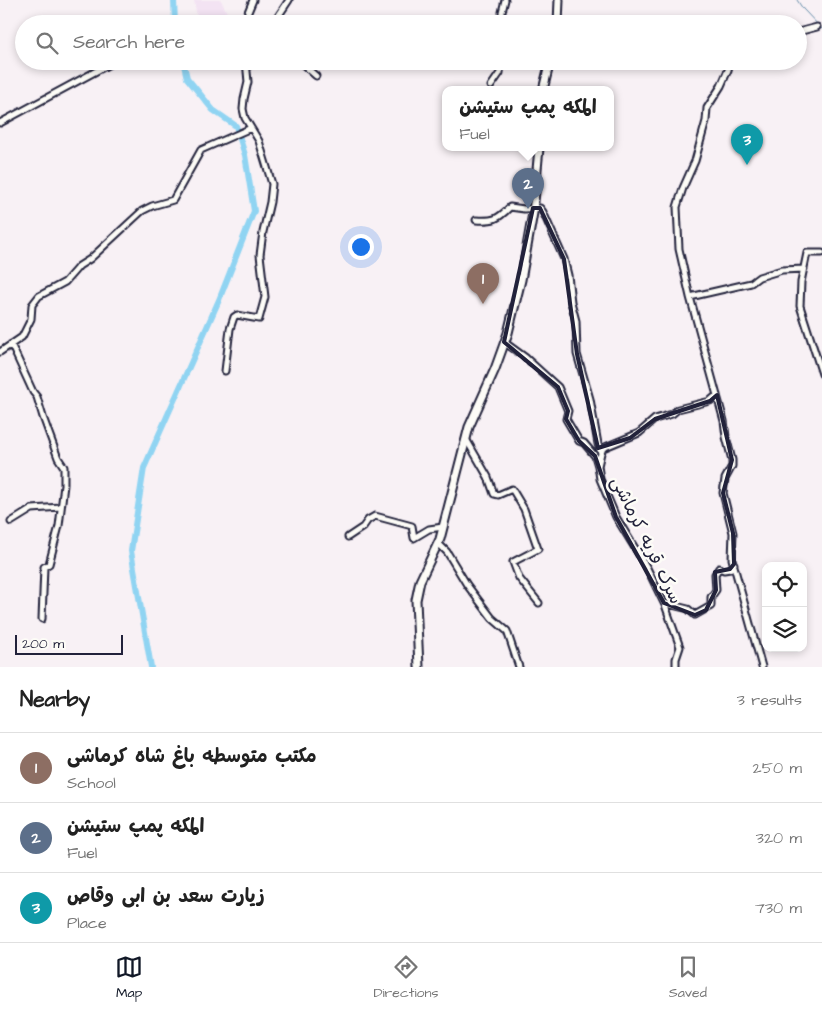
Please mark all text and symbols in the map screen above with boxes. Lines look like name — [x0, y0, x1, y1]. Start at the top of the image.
search box — [15, 15, 807, 70]
icon: search — [33, 29, 61, 57]
text: Search here — [73, 29, 185, 56]
popup — [442, 86, 614, 151]
text: المکه پمپ ستیشن — [459, 94, 597, 121]
text: Fuel — [459, 123, 490, 145]
pin: 3 — [731, 124, 763, 165]
pin: 2 — [512, 168, 544, 209]
your location — [348, 234, 374, 260]
pin: 1 — [467, 263, 499, 304]
street label: سرک قریه کرماشی — [605, 472, 688, 608]
map controls — [762, 562, 807, 652]
button: locate — [762, 562, 807, 607]
button: layers — [762, 607, 807, 652]
scale bar — [15, 632, 122, 655]
text: 200 m — [22, 634, 64, 654]
text: Nearby — [20, 685, 90, 714]
text: 3 results — [737, 689, 802, 711]
text: مکتب متوسطه باغ شاه کرماشی — [67, 743, 317, 770]
text: 1 — [35, 757, 37, 779]
text: 250 m — [753, 757, 802, 779]
text: School — [67, 772, 116, 794]
text: المکه پمپ ستیشن — [67, 813, 204, 840]
text: 2 — [31, 827, 41, 849]
text: 320 m — [756, 827, 802, 849]
text: Fuel — [67, 842, 97, 864]
text: زیارت سعد بن ابی وقاص — [67, 883, 265, 910]
text: 3 — [32, 897, 40, 919]
text: 730 m — [755, 897, 802, 919]
text: Place — [67, 912, 107, 934]
tab: Map — [115, 953, 143, 1003]
tab: Directions — [373, 953, 438, 1003]
tab: Saved — [669, 953, 707, 1003]

